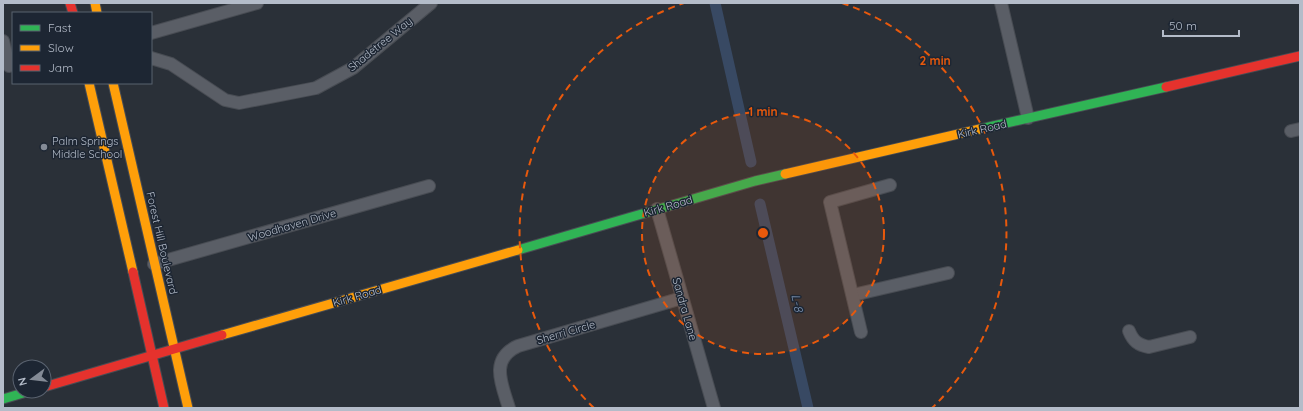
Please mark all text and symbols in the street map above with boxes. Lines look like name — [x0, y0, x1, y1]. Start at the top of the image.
legend — [12, 12, 152, 84]
scale bar — [1163, 12, 1239, 38]
street label: Shadetree Way — [345, 14, 415, 74]
text: 50 m — [1169, 18, 1197, 33]
text: Fast — [48, 20, 72, 35]
text: Slow — [48, 40, 74, 55]
text: 2 min — [919, 53, 951, 68]
text: Jam — [48, 60, 73, 75]
text: 1 min — [748, 104, 778, 119]
street label: Kirk Road — [956, 117, 1008, 141]
place label: Palm Springs Middle School — [52, 134, 122, 161]
marker: Palm Springs Middle School — [39, 142, 49, 152]
street label: Forest Hill Boulevard — [143, 190, 181, 296]
street label: Kirk Road — [642, 192, 694, 220]
street label: Woodhaven Drive — [246, 206, 338, 244]
centre of rings — [756, 226, 770, 240]
street label: Sandra Lane — [669, 276, 701, 342]
street label: Kirk Road — [331, 282, 383, 310]
water label: L-8 — [788, 293, 807, 315]
street label: Sherri Circle — [535, 317, 597, 347]
north arrow — [12, 359, 52, 399]
text: N — [15, 376, 30, 387]

